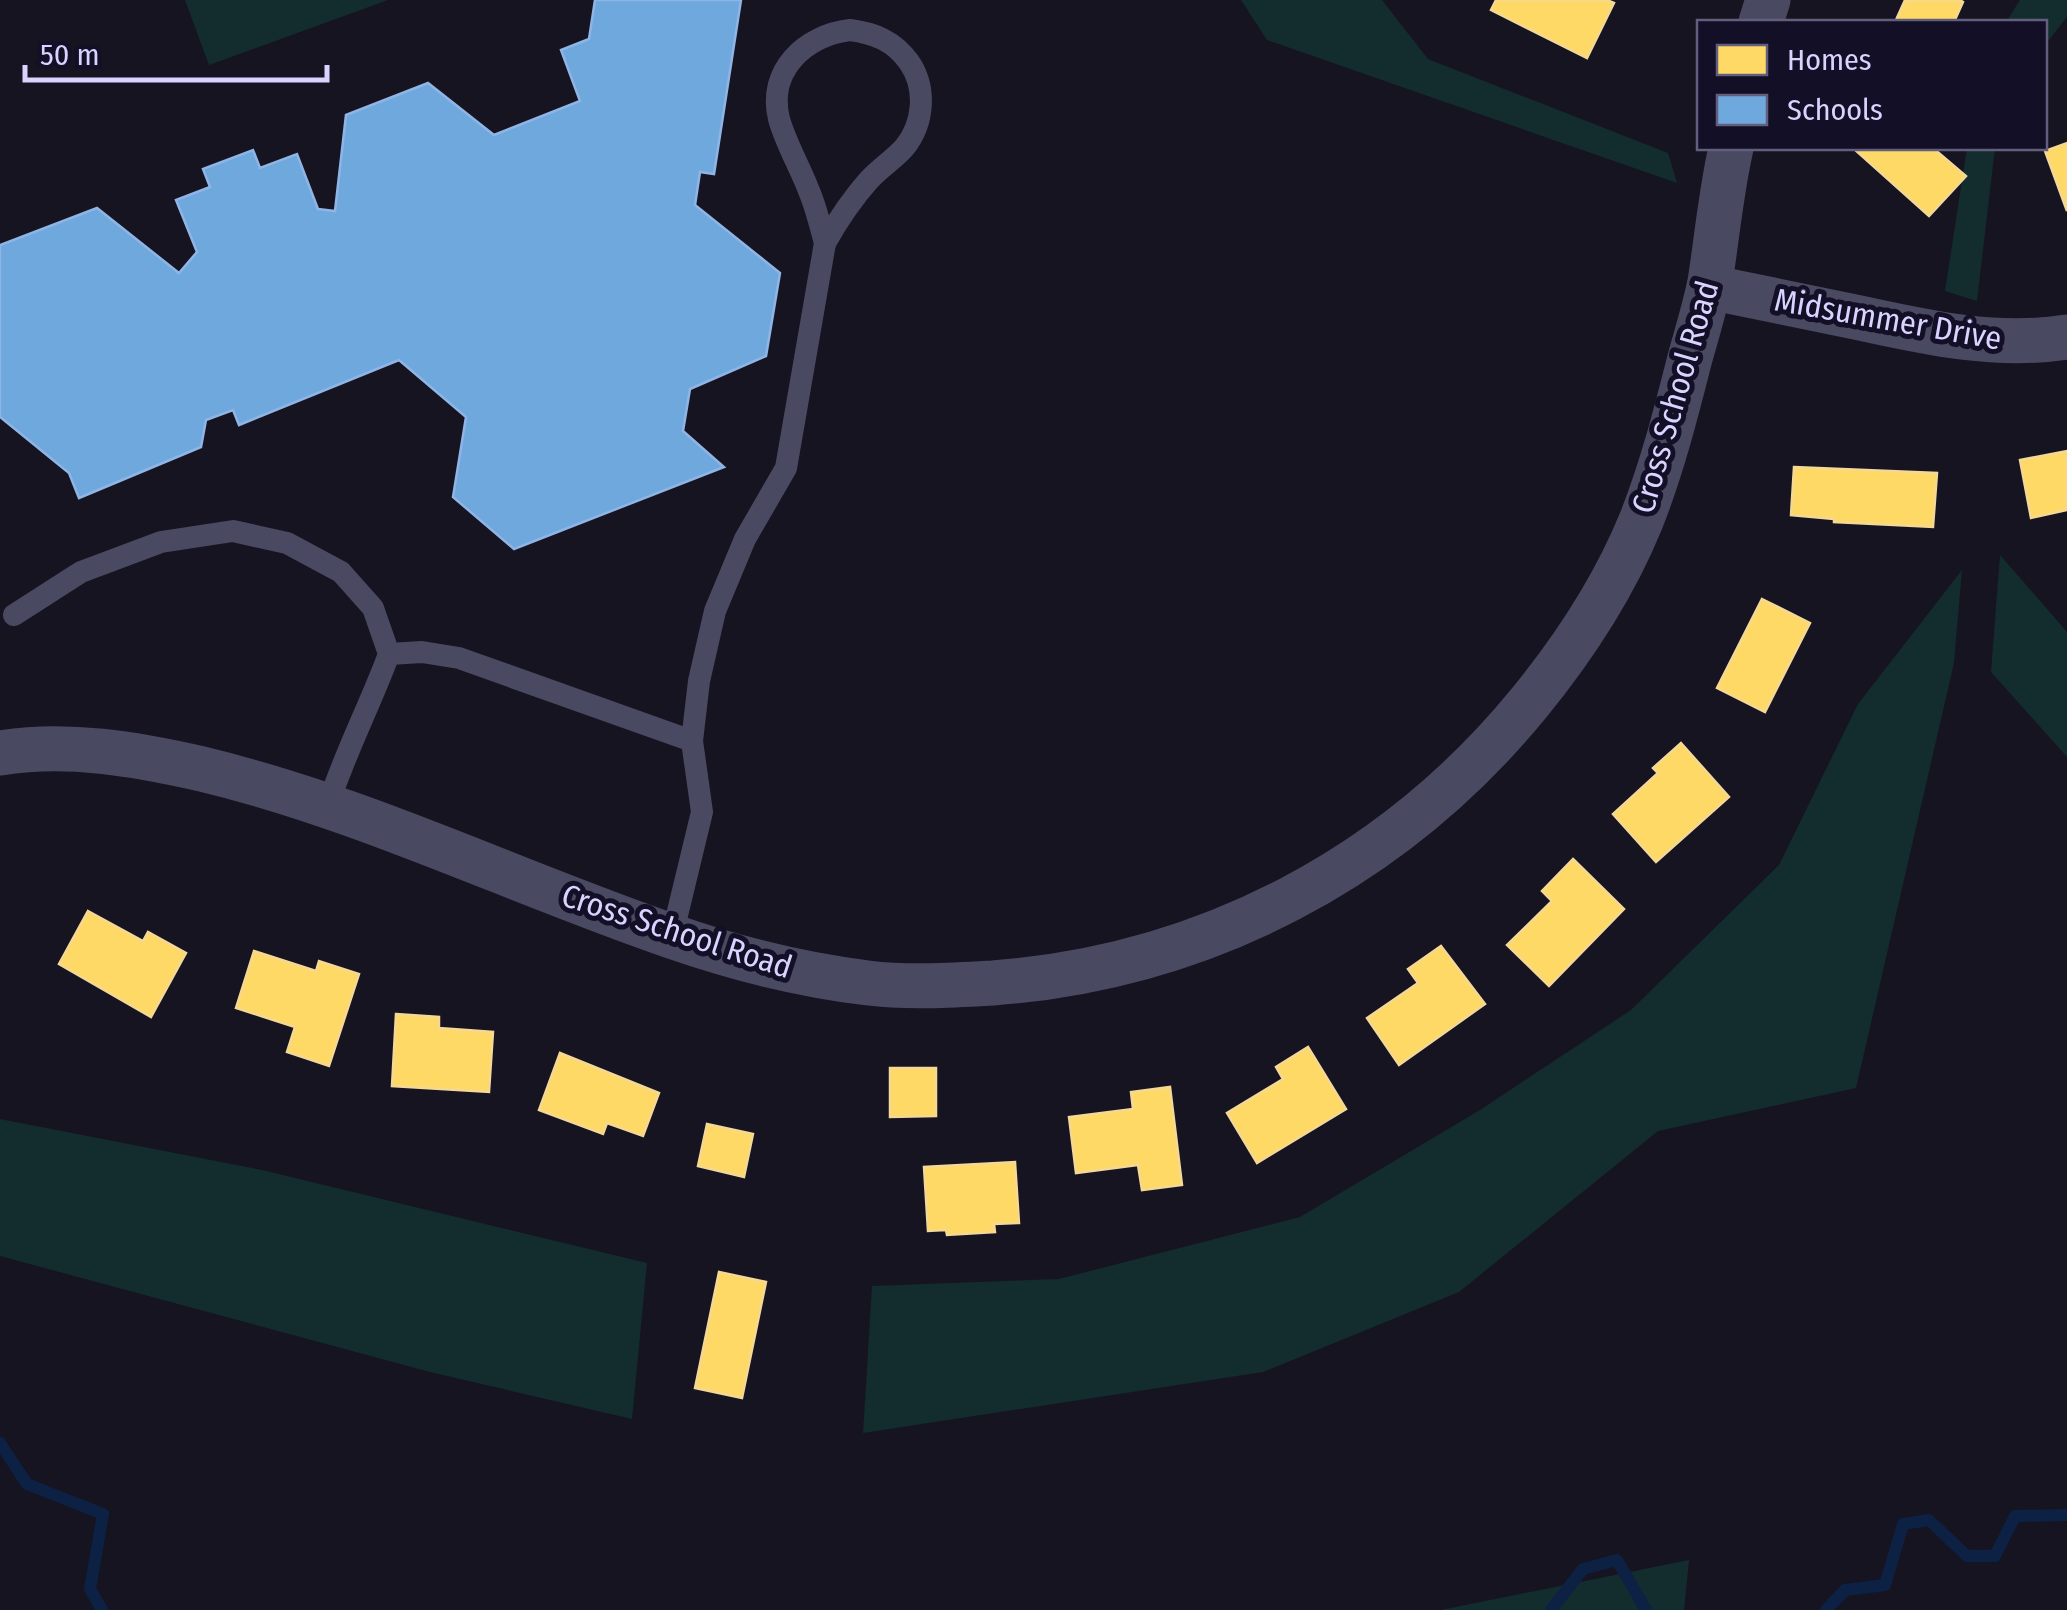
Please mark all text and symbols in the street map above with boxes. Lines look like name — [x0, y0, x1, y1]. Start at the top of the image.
scale bar — [25, 20, 328, 82]
legend — [1697, 20, 2047, 150]
text: 50 m — [40, 37, 100, 73]
text: Homes — [1787, 42, 1872, 78]
text: Schools — [1787, 92, 1883, 128]
street label: Cross School Road — [1624, 277, 1726, 517]
street label: Midsummer Drive — [1772, 280, 2004, 358]
street label: Cross School Road — [557, 876, 797, 986]

